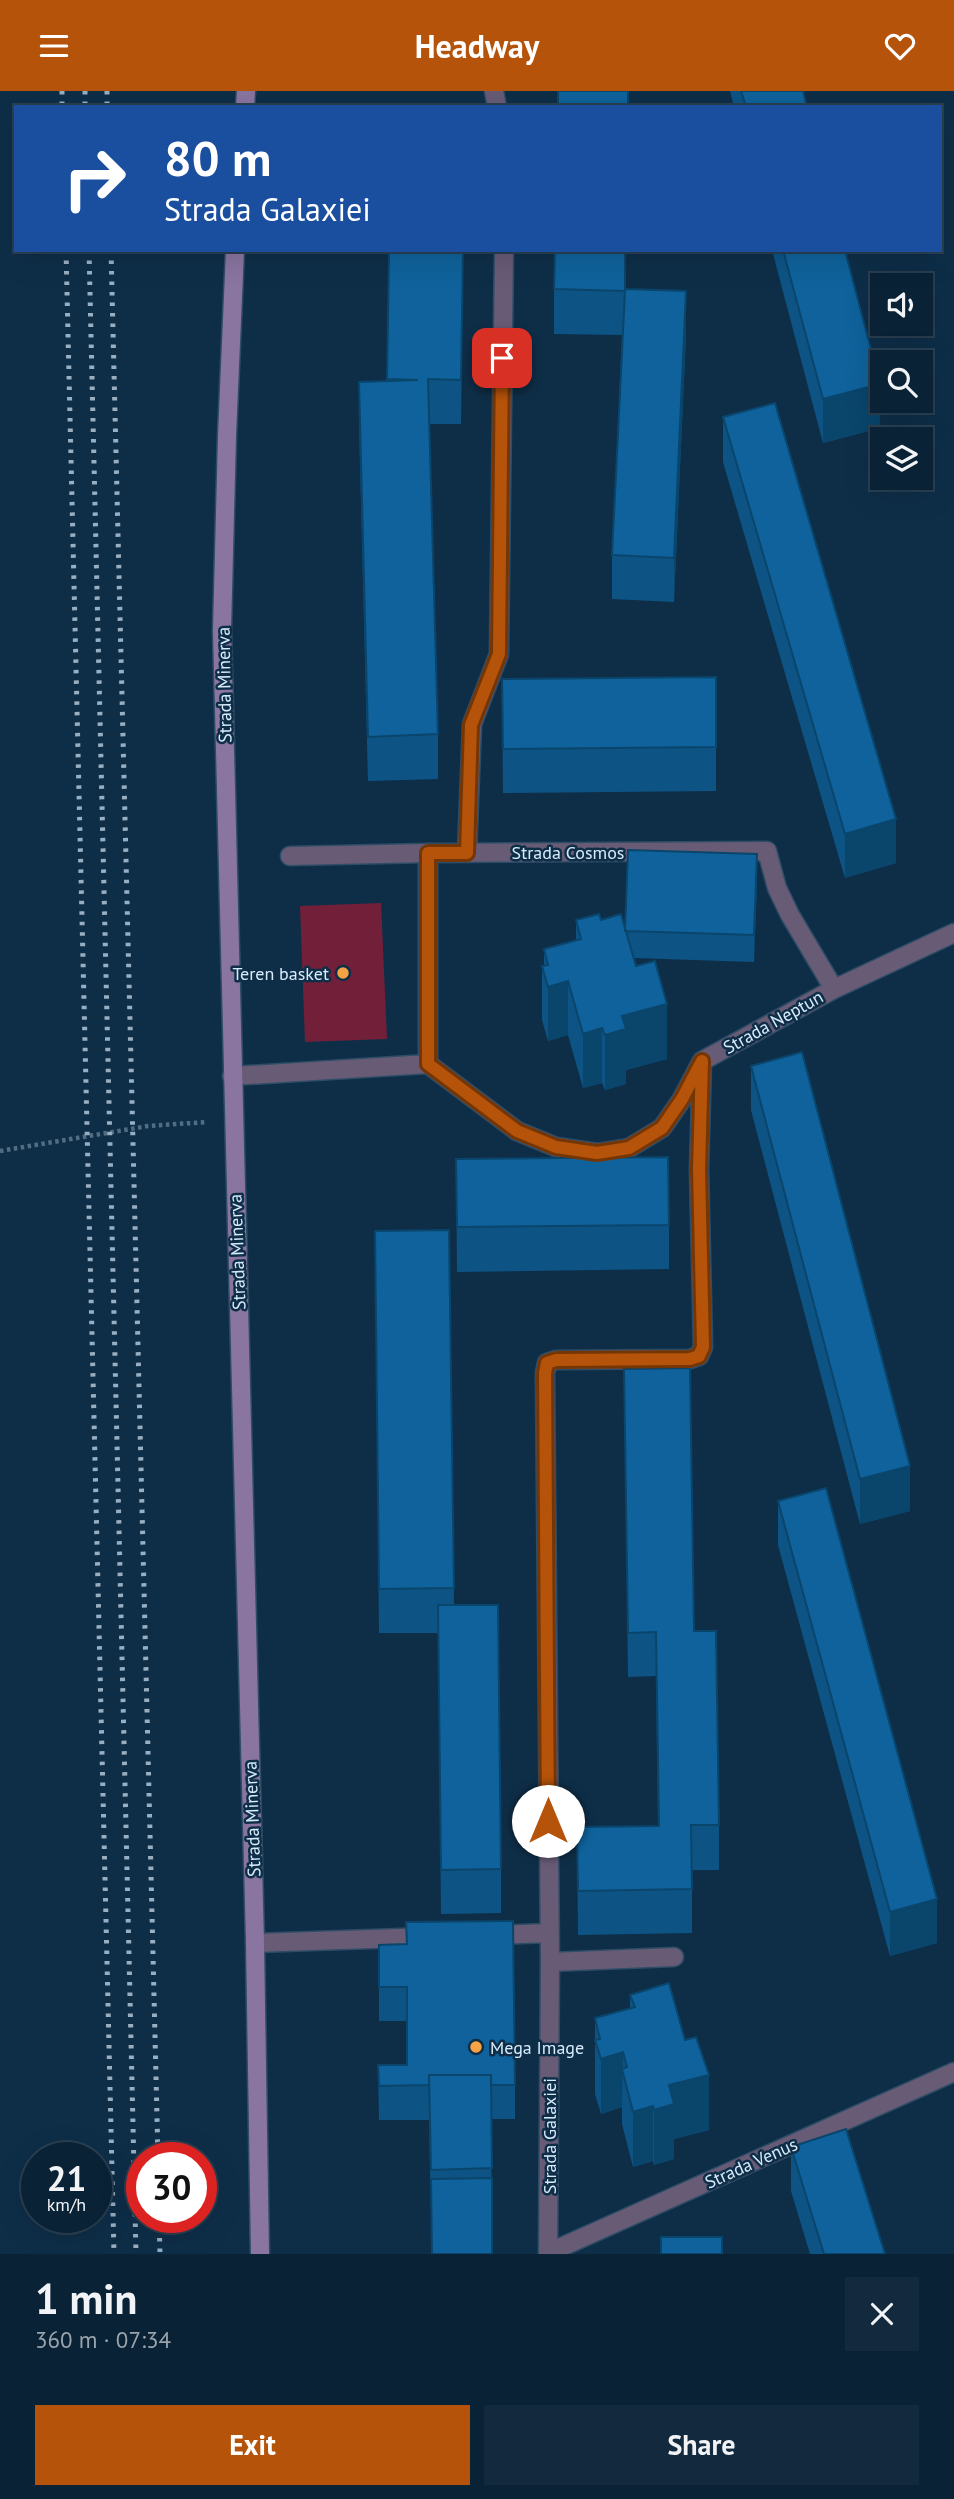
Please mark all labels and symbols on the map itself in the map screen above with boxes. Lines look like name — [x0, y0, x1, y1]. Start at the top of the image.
pin — [472, 328, 532, 388]
street label: Strada Minerva — [211, 627, 237, 743]
street label: Strada Cosmos — [512, 841, 624, 864]
place label: Teren basket — [232, 962, 329, 985]
marker: Teren basket — [335, 965, 351, 981]
street label: Strada Neptun — [719, 985, 827, 1059]
street label: Strada Minerva — [223, 1194, 251, 1310]
street label: Strada Minerva — [238, 1761, 266, 1877]
position arrow — [511, 1784, 585, 1858]
place label: Mega Image — [490, 2036, 584, 2059]
marker: Mega Image — [468, 2039, 484, 2055]
street label: Strada Galaxiei — [538, 2078, 561, 2194]
street label: Strada Venus — [701, 2132, 801, 2194]
speed limit sign: 30 — [126, 2142, 217, 2233]

